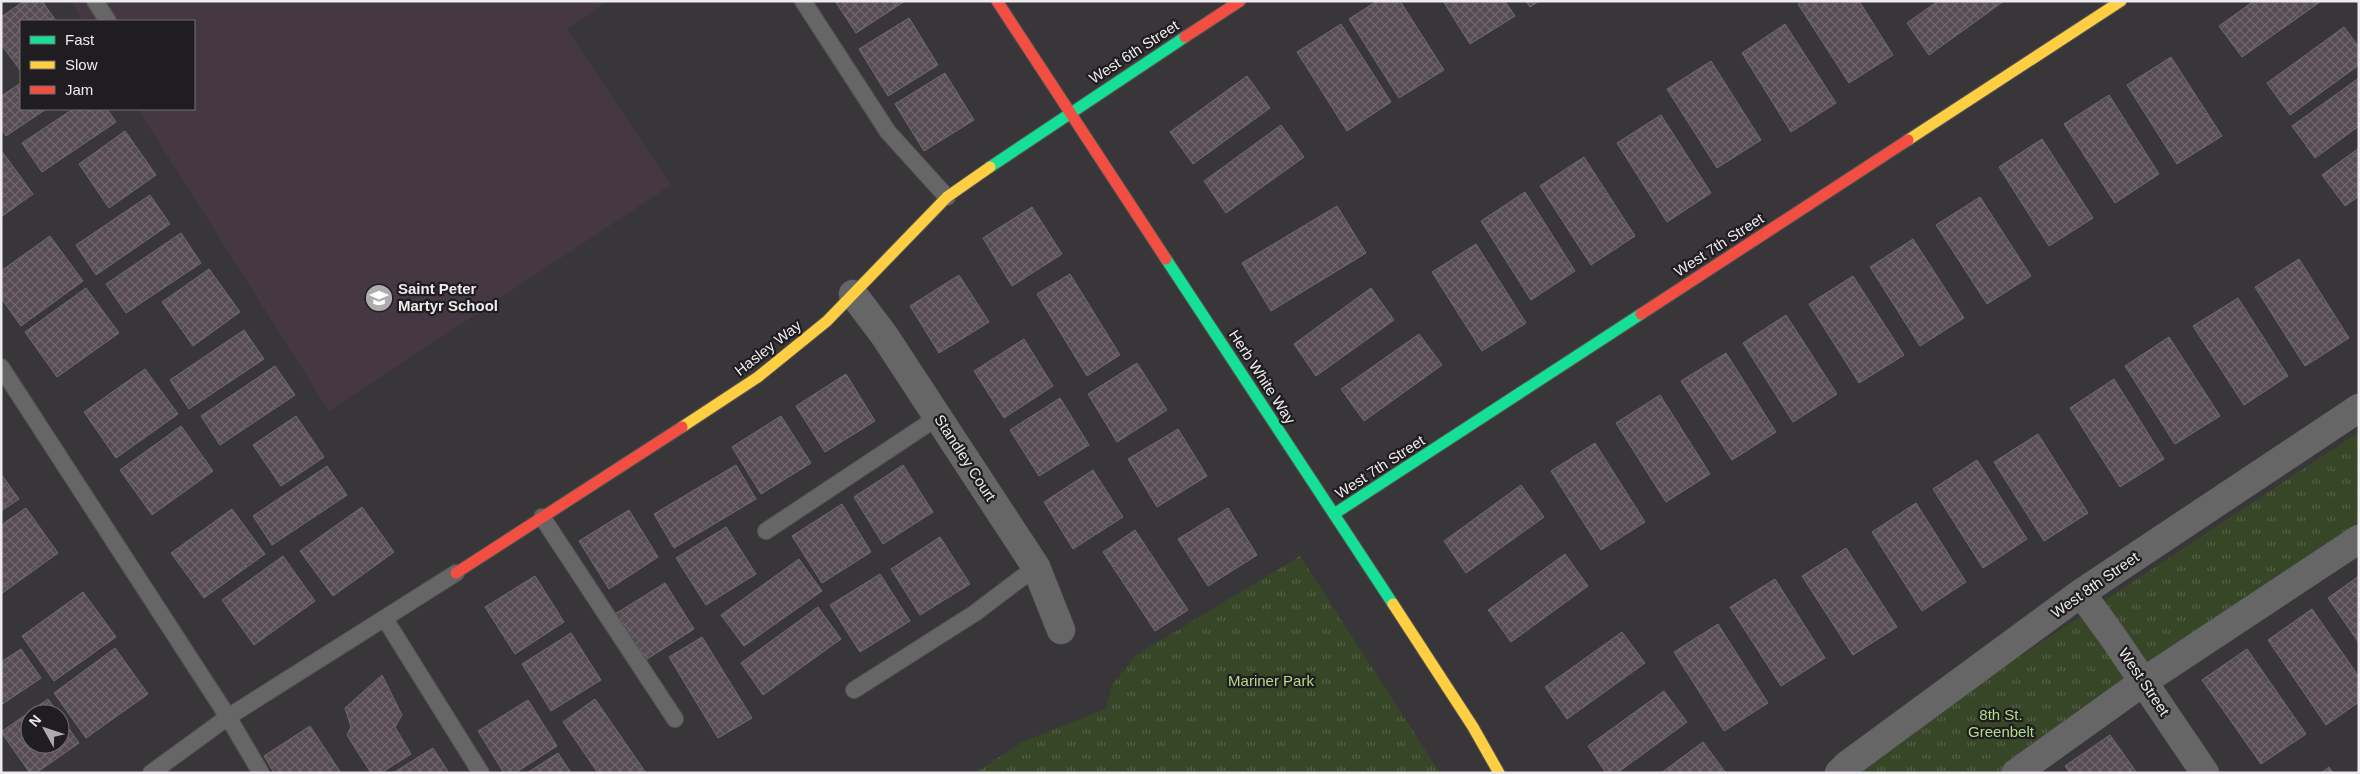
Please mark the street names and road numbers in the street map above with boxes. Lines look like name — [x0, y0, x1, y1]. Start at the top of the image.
street label: West 6th Street — [1086, 16, 1182, 87]
street label: West 7th Street — [1671, 209, 1767, 280]
street label: Hasley Way — [731, 316, 805, 379]
street label: Herb White Way — [1226, 327, 1299, 427]
street label: Standley Court — [931, 411, 1000, 505]
street label: West 7th Street — [1332, 431, 1428, 502]
street label: West 8th Street — [2048, 548, 2142, 621]
street label: West Street — [2116, 645, 2174, 720]

